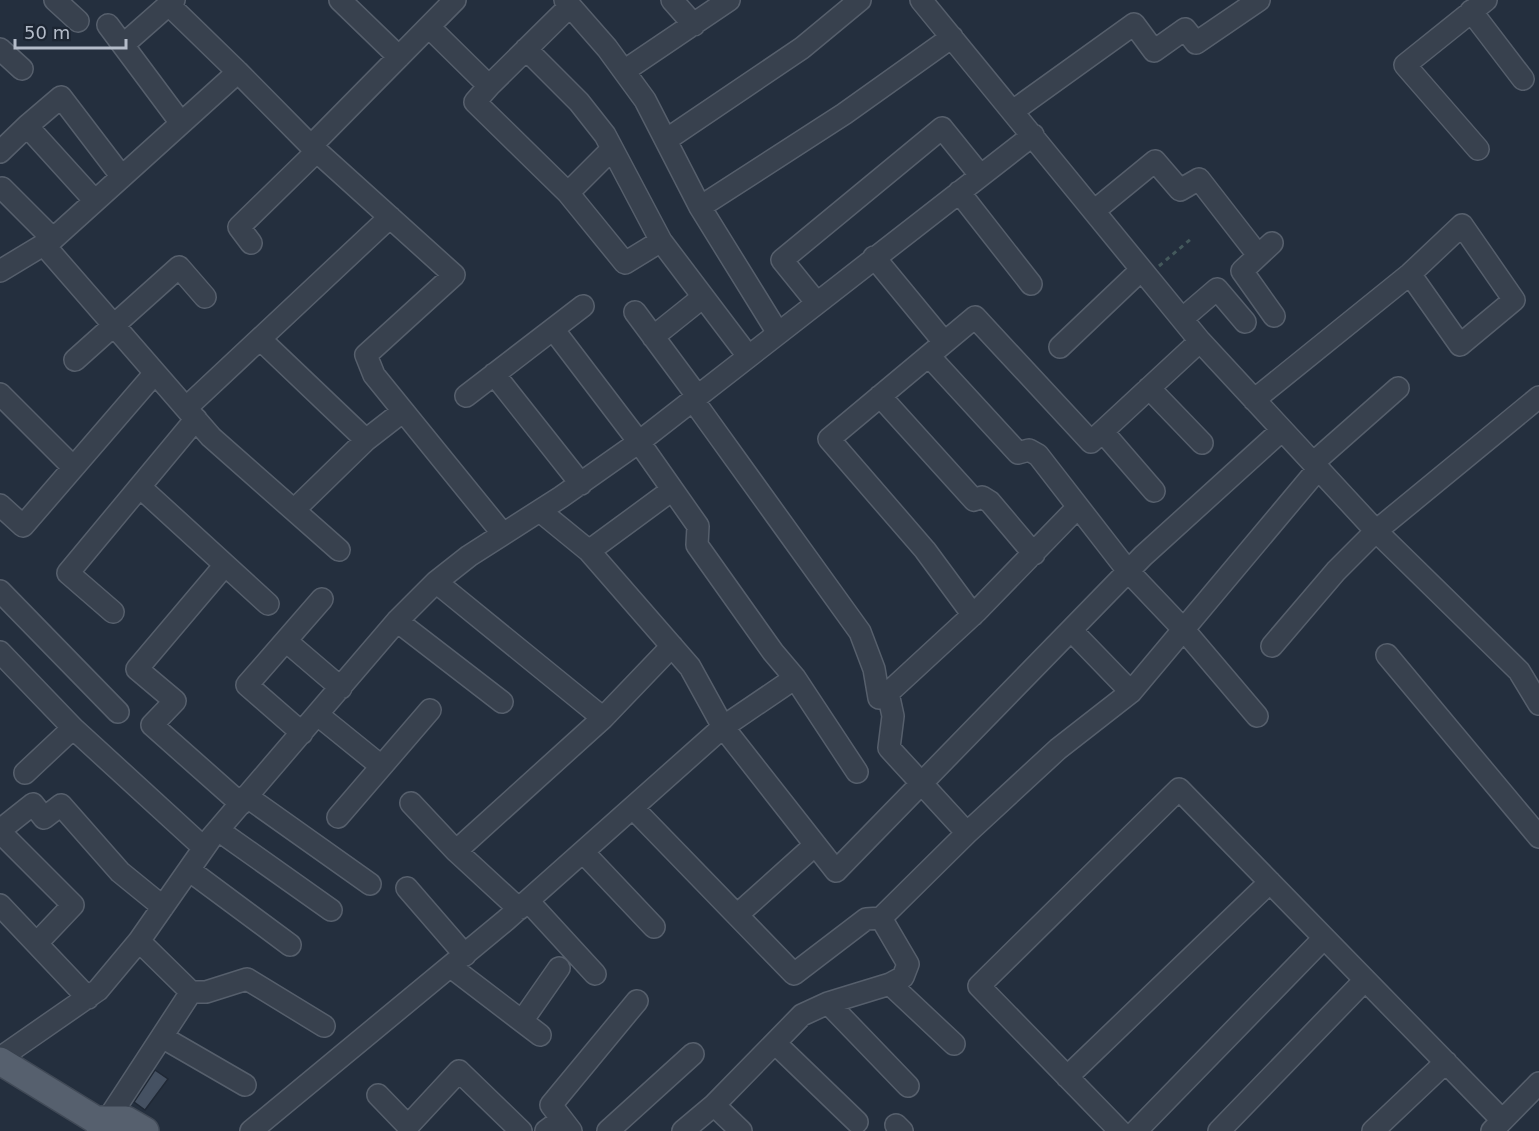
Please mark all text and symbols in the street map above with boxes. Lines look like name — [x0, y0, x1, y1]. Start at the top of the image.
scale bar — [15, 12, 126, 50]
text: 50 m — [24, 22, 70, 43]

